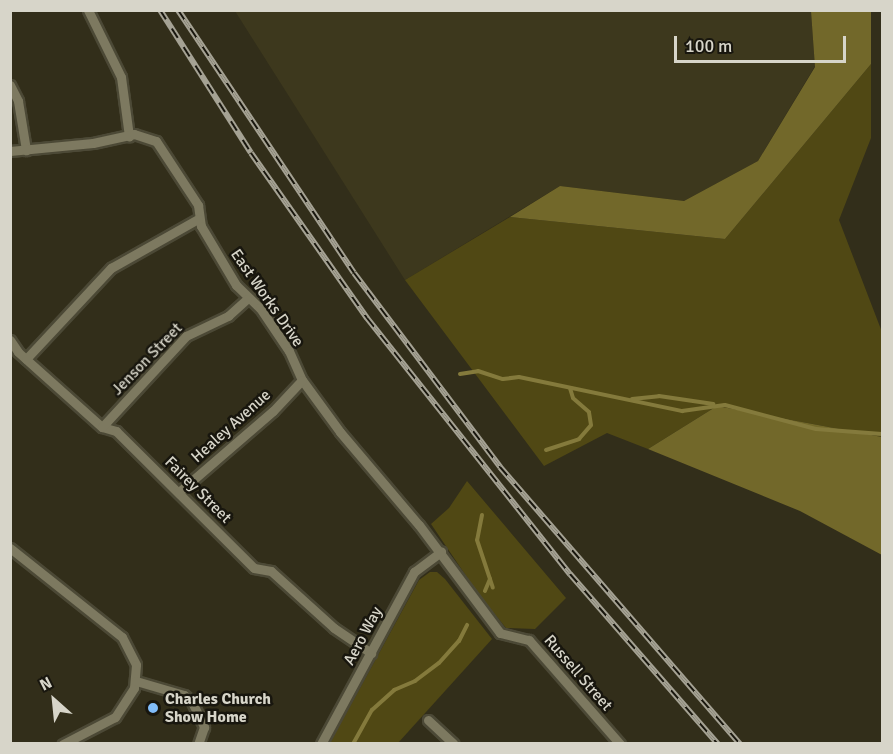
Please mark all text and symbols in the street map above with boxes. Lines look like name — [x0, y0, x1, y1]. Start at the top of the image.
scale bar — [677, 24, 850, 62]
text: 100 m — [685, 35, 732, 57]
street label: East Works Drive — [226, 246, 308, 350]
street label: Jenson Street — [108, 319, 186, 399]
street label: Healey Avenue — [187, 385, 275, 467]
street label: Fairey Street — [161, 453, 235, 527]
street label: Aero Way — [340, 603, 386, 669]
street label: Russell Street — [540, 631, 616, 715]
north arrow — [24, 670, 84, 730]
text: N — [36, 673, 55, 695]
place label: Charles Church Show Home — [165, 689, 271, 727]
marker: Charles Church Show Home — [146, 701, 160, 715]

